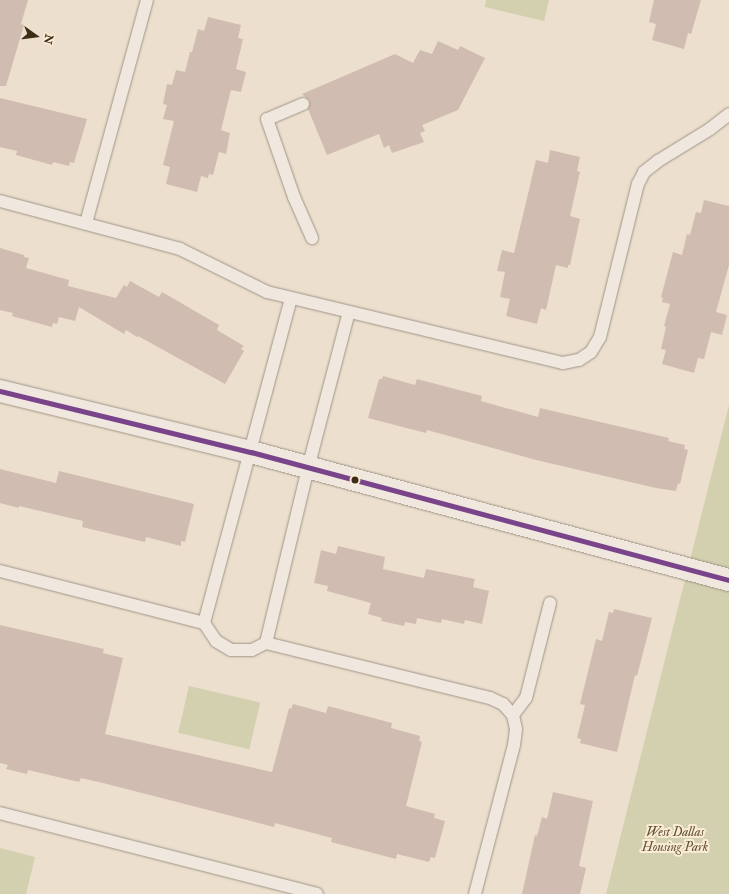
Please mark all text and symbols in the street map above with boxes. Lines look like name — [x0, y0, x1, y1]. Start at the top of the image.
north arrow — [16, 16, 56, 56]
text: N — [41, 33, 56, 45]
unlabelled marker — [350, 475, 360, 485]
park label: West Dallas Housing Park — [642, 825, 708, 856]

